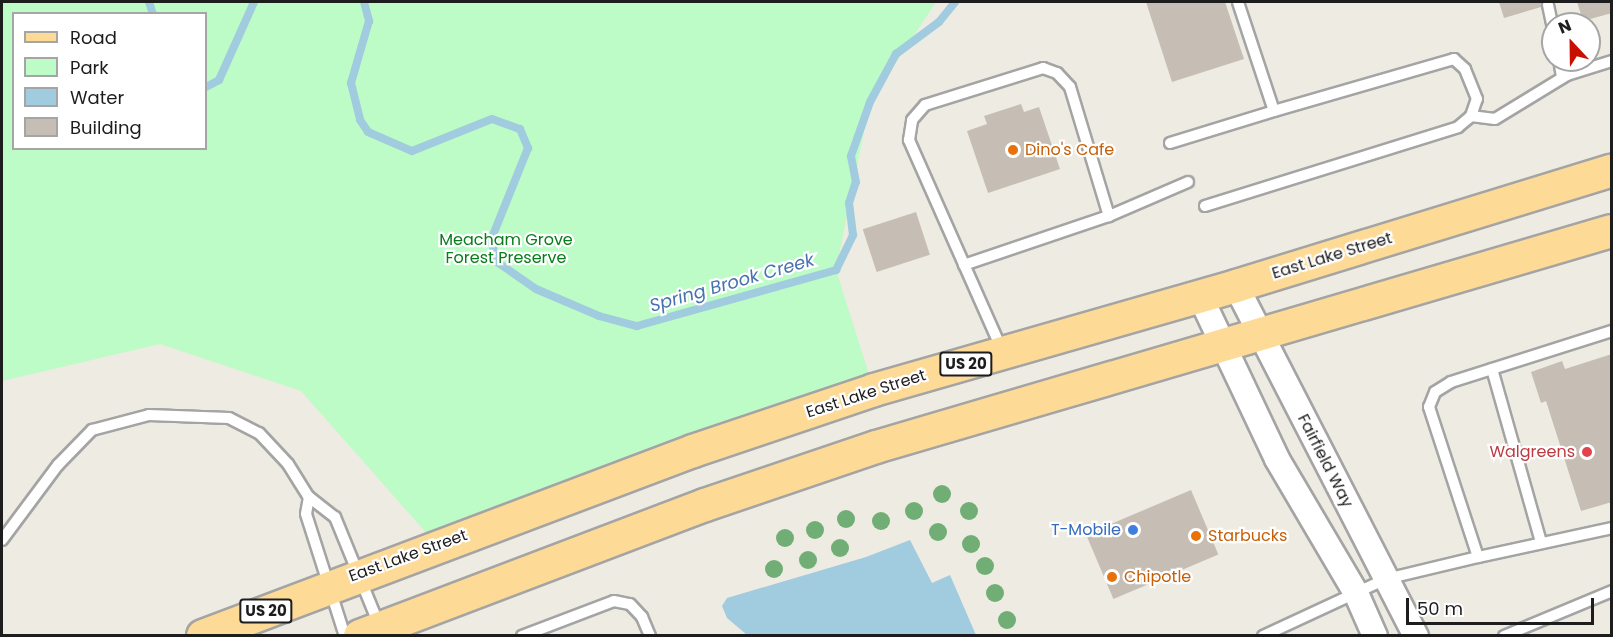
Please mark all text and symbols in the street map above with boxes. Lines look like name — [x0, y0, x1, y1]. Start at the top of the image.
legend — [12, 12, 207, 150]
north arrow — [1541, 12, 1601, 72]
text: N — [1555, 14, 1575, 40]
text: Road — [70, 25, 117, 50]
text: Park — [70, 55, 109, 80]
text: Water — [70, 85, 124, 110]
text: Building — [70, 115, 142, 140]
place label: Dino's Cafe — [1025, 140, 1114, 160]
marker: Dino's Cafe — [1006, 143, 1020, 157]
street label: East Lake Street — [1270, 229, 1394, 283]
park label: Meacham Grove Forest Preserve — [439, 230, 573, 268]
water label: Spring Brook Creek — [647, 249, 817, 317]
road number: US 20 — [939, 352, 993, 376]
street label: East Lake Street — [804, 366, 928, 422]
street label: Fairfield Way — [1293, 411, 1357, 511]
place label: Walgreens — [1489, 442, 1575, 462]
marker: Walgreens — [1580, 445, 1594, 459]
place label: T-Mobile — [1051, 520, 1121, 540]
marker: T-Mobile — [1126, 523, 1140, 537]
street label: East Lake Street — [346, 526, 470, 586]
place label: Starbucks — [1208, 526, 1287, 546]
marker: Starbucks — [1189, 529, 1203, 543]
place label: Chipotle — [1124, 567, 1191, 587]
marker: Chipotle — [1105, 570, 1119, 584]
scale bar — [1409, 586, 1596, 624]
text: 50 m — [1417, 596, 1463, 621]
road number: US 20 — [239, 599, 293, 623]

